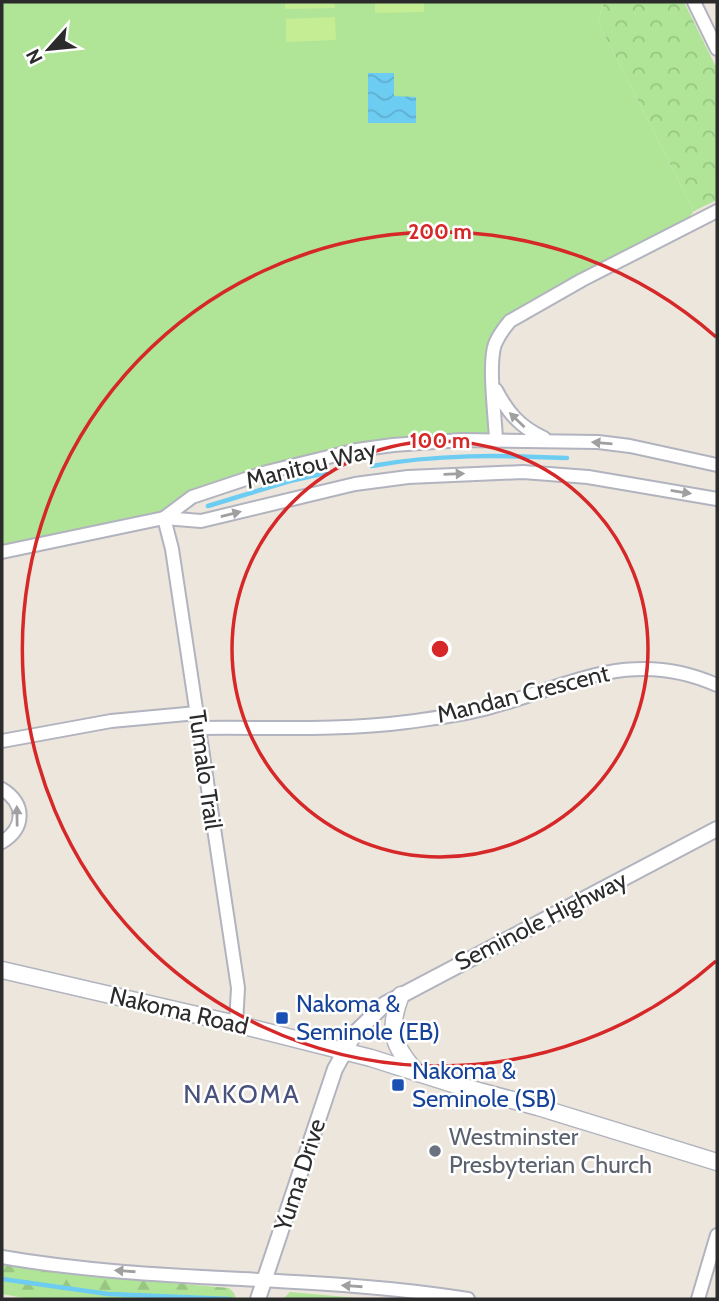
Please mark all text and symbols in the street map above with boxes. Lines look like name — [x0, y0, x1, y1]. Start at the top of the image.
north arrow — [14, 14, 84, 84]
text: N — [21, 45, 48, 68]
text: 200 m — [408, 219, 472, 244]
one-way arrow — [508, 411, 525, 428]
text: 100 m — [410, 428, 470, 453]
street label: Manitou Way — [243, 434, 379, 495]
one-way arrow — [591, 437, 613, 448]
one-way arrow — [444, 469, 466, 480]
one-way arrow — [670, 487, 692, 498]
one-way arrow — [220, 508, 242, 519]
centre of rings — [428, 637, 452, 661]
street label: Mandan Crescent — [434, 658, 612, 729]
street label: Tumalo Trail — [183, 708, 228, 832]
one-way arrow — [11, 805, 23, 827]
street label: Seminole Highway — [450, 865, 632, 976]
street label: Nakoma Road — [107, 980, 251, 1041]
place label: Nakoma & Seminole (EB) — [296, 989, 440, 1046]
marker: Nakoma & Seminole (EB) — [274, 1010, 290, 1026]
place label: Nakoma & Seminole (SB) — [412, 1056, 557, 1113]
marker: Nakoma & Seminole (SB) — [390, 1077, 406, 1093]
district label: NAKOMA — [183, 1078, 301, 1110]
street label: Yuma Drive — [267, 1115, 331, 1236]
place label: Westminster Presbyterian Church — [449, 1122, 652, 1179]
marker: Westminster Presbyterian Church — [427, 1143, 443, 1159]
one-way arrow — [113, 1266, 135, 1277]
one-way arrow — [340, 1280, 362, 1291]

